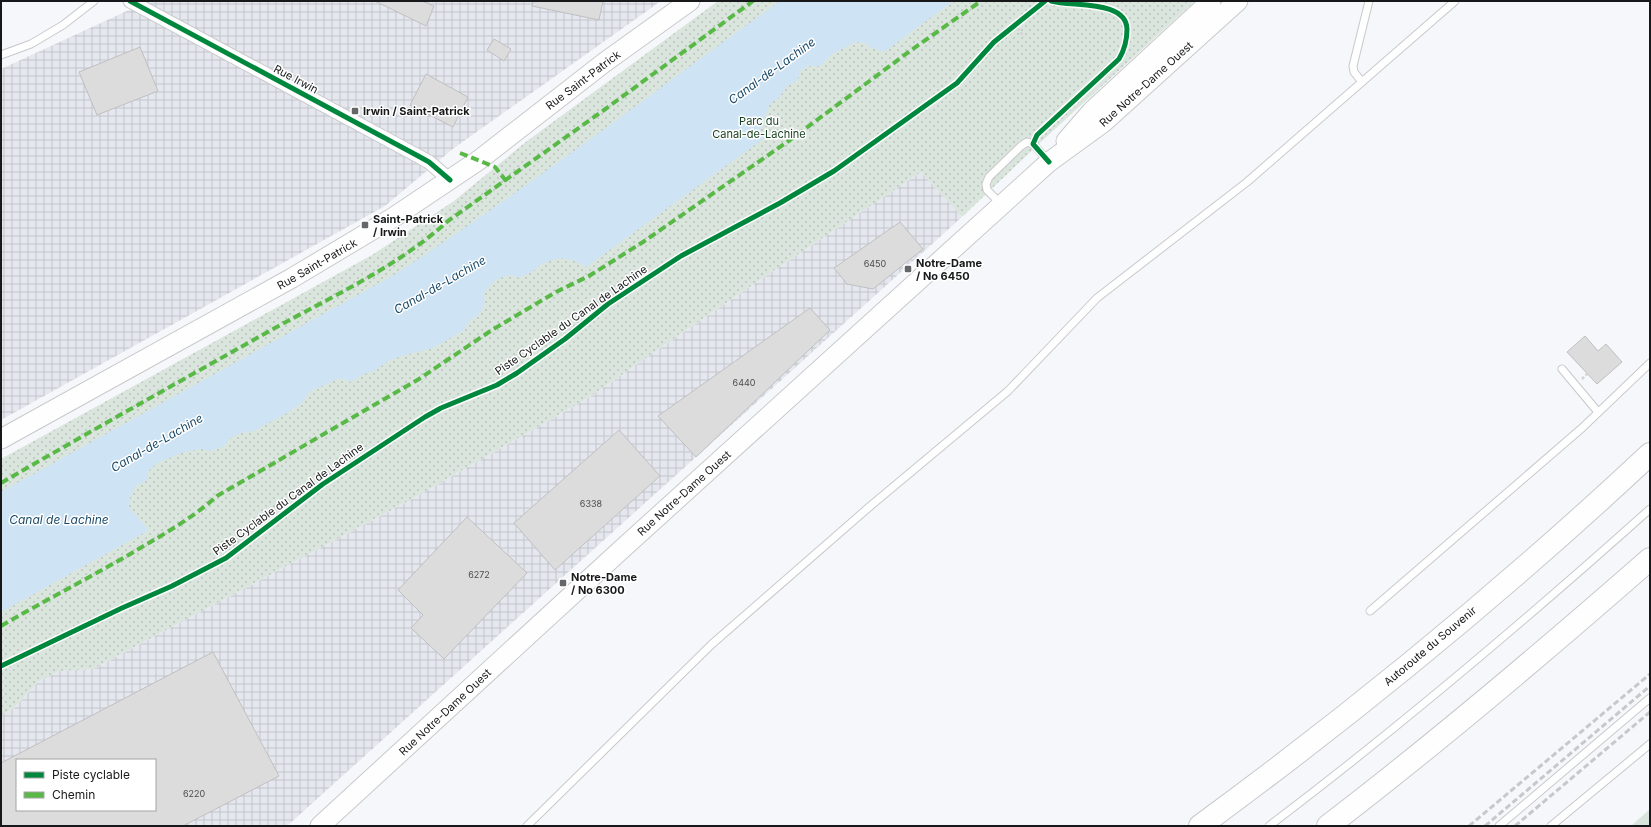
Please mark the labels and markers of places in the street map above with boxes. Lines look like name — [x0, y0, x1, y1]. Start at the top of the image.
place label: Irwin / Saint-Patrick — [363, 104, 470, 118]
marker: Irwin / Saint-Patrick — [350, 106, 360, 116]
place label: Saint-Patrick / Irwin — [373, 212, 444, 239]
marker: Saint-Patrick / Irwin — [360, 220, 370, 230]
place label: Notre-Dame / No 6450 — [916, 256, 982, 283]
marker: Notre-Dame / No 6450 — [903, 264, 913, 274]
place label: Notre-Dame / No 6300 — [571, 570, 637, 597]
marker: Notre-Dame / No 6300 — [558, 578, 568, 588]

